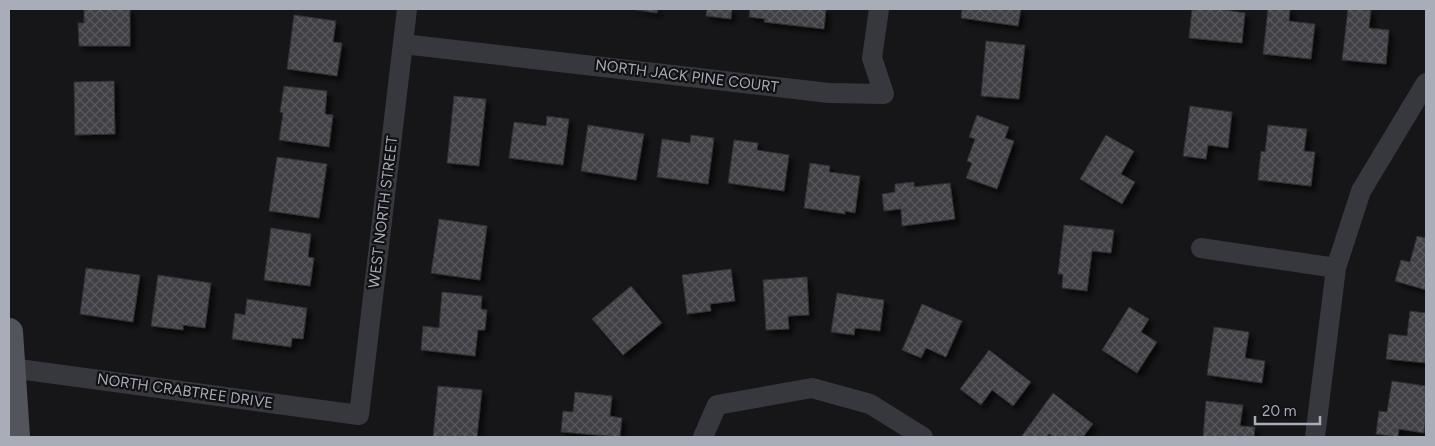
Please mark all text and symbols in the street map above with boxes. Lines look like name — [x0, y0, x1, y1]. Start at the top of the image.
street label: NORTH JACK PINE COURT — [594, 56, 780, 96]
street label: WEST NORTH STREET — [365, 134, 401, 289]
street label: NORTH CRABTREE DRIVE — [96, 370, 274, 412]
scale bar — [1255, 394, 1320, 426]
text: 20 m — [1262, 402, 1296, 420]

